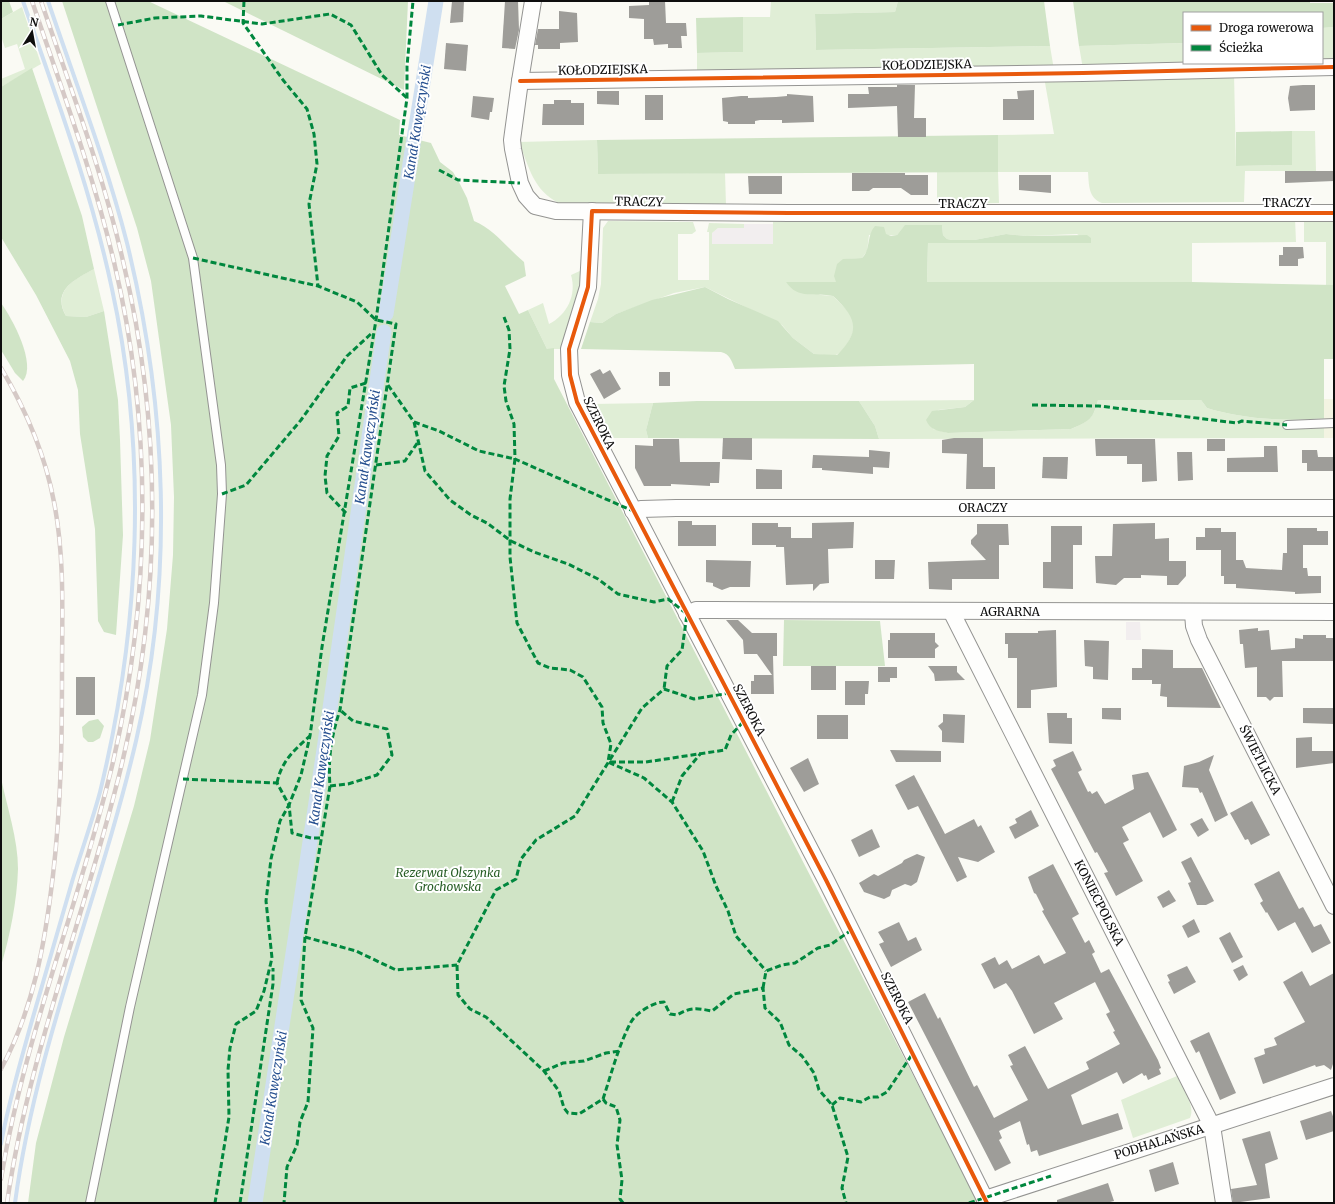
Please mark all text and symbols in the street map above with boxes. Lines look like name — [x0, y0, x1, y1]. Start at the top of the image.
north arrow — [12, 12, 52, 52]
legend — [1183, 12, 1323, 64]
text: N — [28, 14, 40, 30]
text: Droga rowerowa — [1219, 20, 1314, 35]
text: Ścieżka — [1219, 40, 1264, 55]
street label: KOŁODZIEJSKA — [882, 56, 973, 73]
street label: KOŁODZIEJSKA — [558, 61, 649, 78]
water label: Kanał Kawęczyński — [400, 64, 435, 181]
street label: TRACZY — [614, 194, 664, 209]
street label: TRACZY — [1263, 195, 1312, 210]
street label: TRACZY — [939, 196, 988, 211]
water label: Kanał Kawęczyński — [351, 389, 384, 506]
street label: SZEROKA — [580, 394, 619, 452]
street label: ORACZY — [959, 500, 1008, 515]
street label: AGRARNA — [979, 604, 1041, 619]
street label: SZEROKA — [730, 681, 769, 739]
water label: Kanał Kawęczyński — [305, 710, 338, 827]
street label: ŚWIETLICKA — [1236, 722, 1285, 798]
street label: KONIECPOLSKA — [1071, 857, 1128, 949]
park label: Rezerwat Olszynka Grochowska — [396, 865, 501, 894]
street label: SZEROKA — [878, 969, 917, 1027]
water label: Kanał Kawęczyński — [256, 1030, 291, 1147]
street label: PODHALAŃSKA — [1112, 1121, 1206, 1162]

